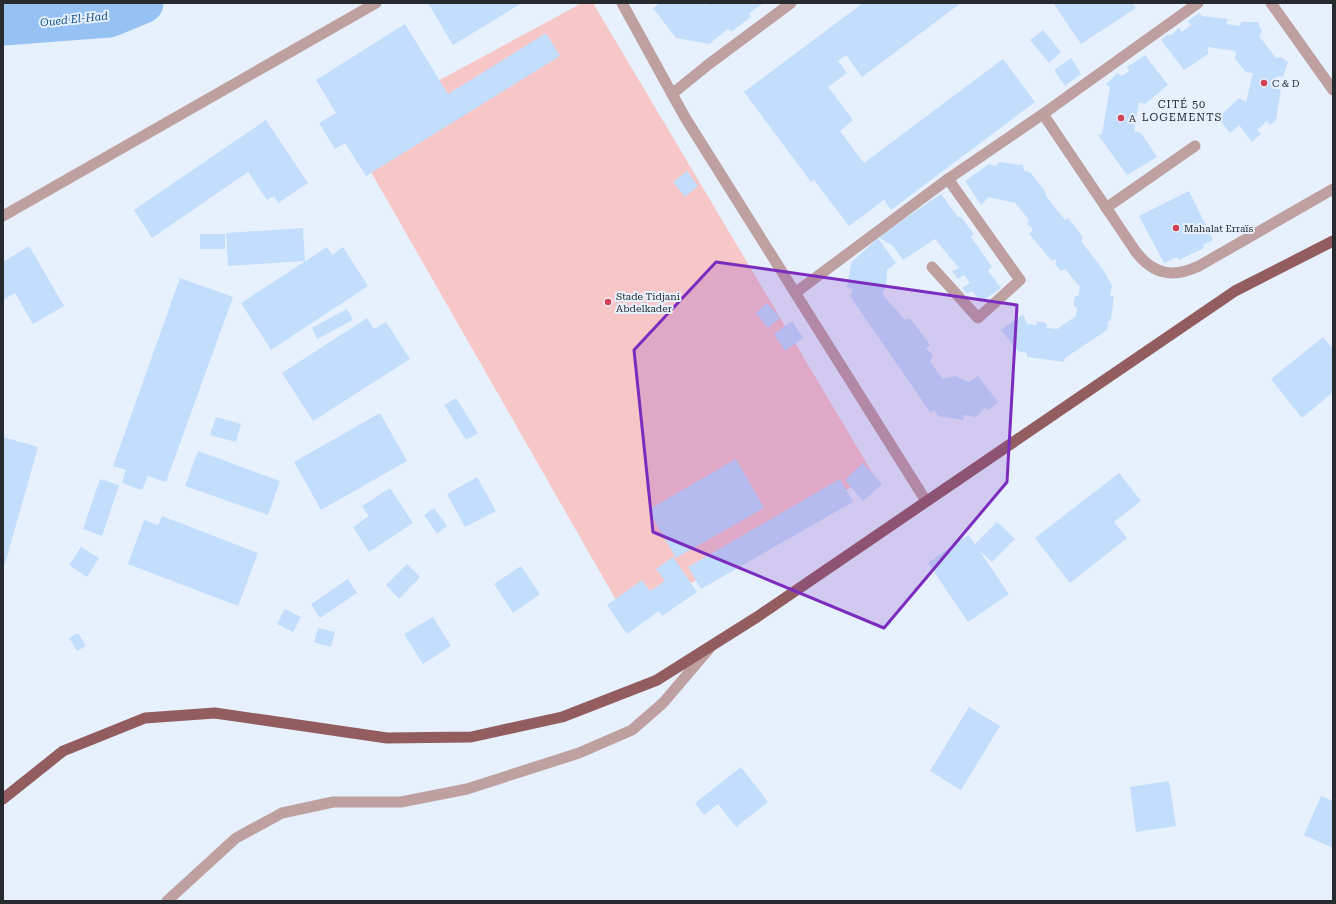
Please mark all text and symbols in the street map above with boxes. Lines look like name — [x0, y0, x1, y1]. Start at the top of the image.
water label: Oued El-Had — [40, 9, 109, 30]
marker: C & D — [1259, 78, 1269, 88]
place label: C & D — [1272, 78, 1300, 89]
district label: CITÉ 50 LOGEMENTS — [1142, 97, 1222, 124]
marker: A — [1116, 113, 1126, 123]
place label: A — [1129, 113, 1136, 124]
marker: Mahalat Erraïs — [1171, 223, 1181, 233]
place label: Mahalat Erraïs — [1184, 223, 1254, 234]
place label: Stade Tidjani Abdelkader — [616, 291, 680, 314]
marker: Stade Tidjani Abdelkader — [603, 297, 613, 307]

